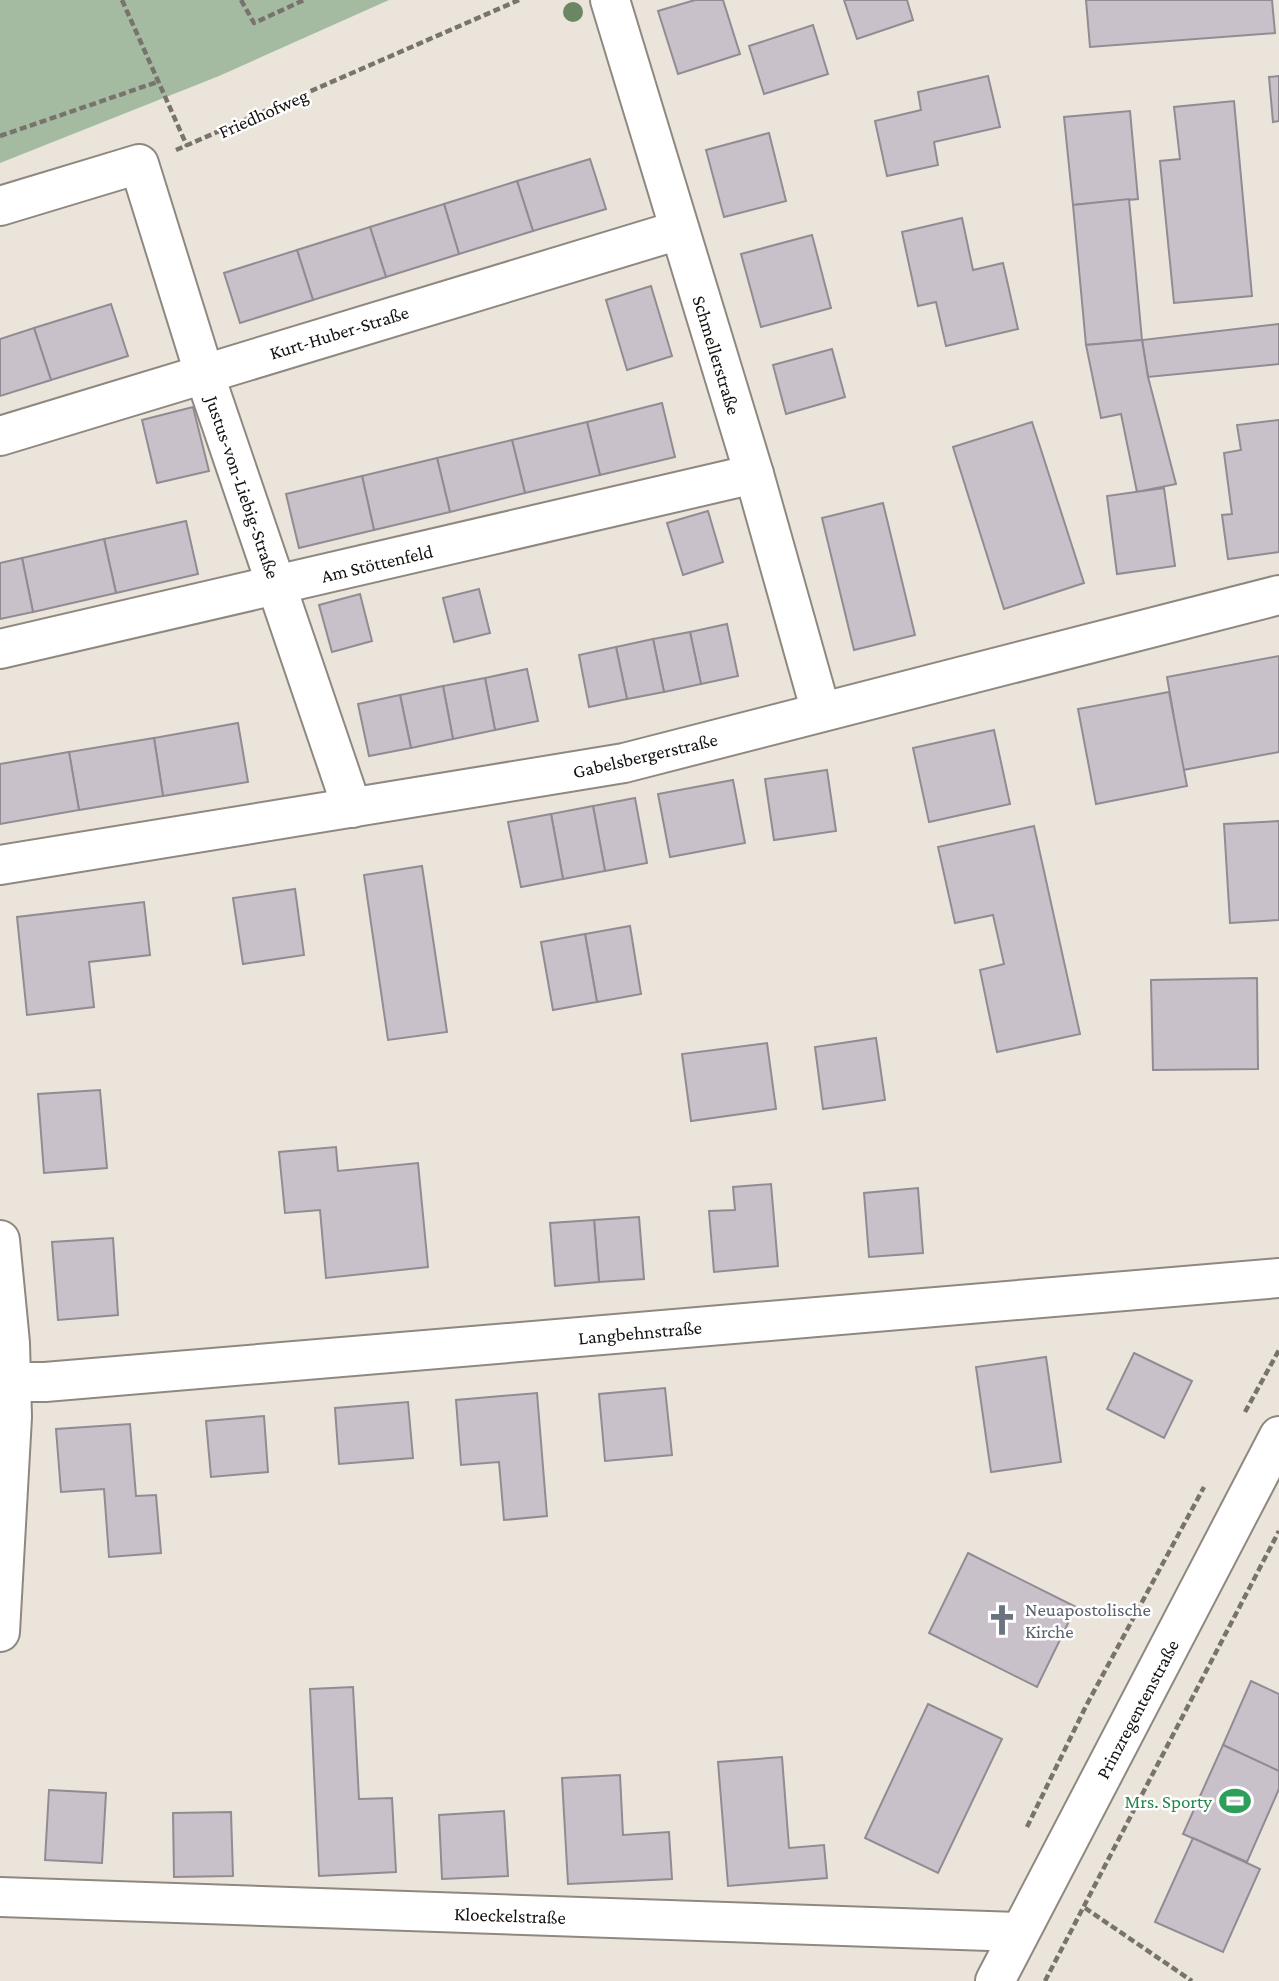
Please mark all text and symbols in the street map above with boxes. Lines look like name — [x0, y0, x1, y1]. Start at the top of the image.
street label: Friedhofweg — [215, 84, 311, 143]
street label: Schmellerstraße — [688, 293, 745, 417]
street label: Kurt-Huber-Straße — [267, 301, 411, 364]
street label: Justus-von-Liebig-Straße — [201, 391, 284, 581]
street label: Am Stöttenfeld — [319, 540, 435, 587]
street label: Gabelsbergerstraße — [571, 729, 719, 782]
street label: Langbehnstraße — [577, 1317, 703, 1348]
place label: Neuapostolische Kirche — [1025, 1599, 1151, 1642]
church icon: Neuapostolische Kirche — [985, 1603, 1019, 1637]
street label: Prinzregentenstraße — [1092, 1636, 1183, 1782]
sports icon: Mrs. Sporty — [1218, 1784, 1252, 1818]
place label: Mrs. Sporty — [1124, 1791, 1212, 1812]
street label: Kloeckelstraße — [454, 1903, 566, 1928]

